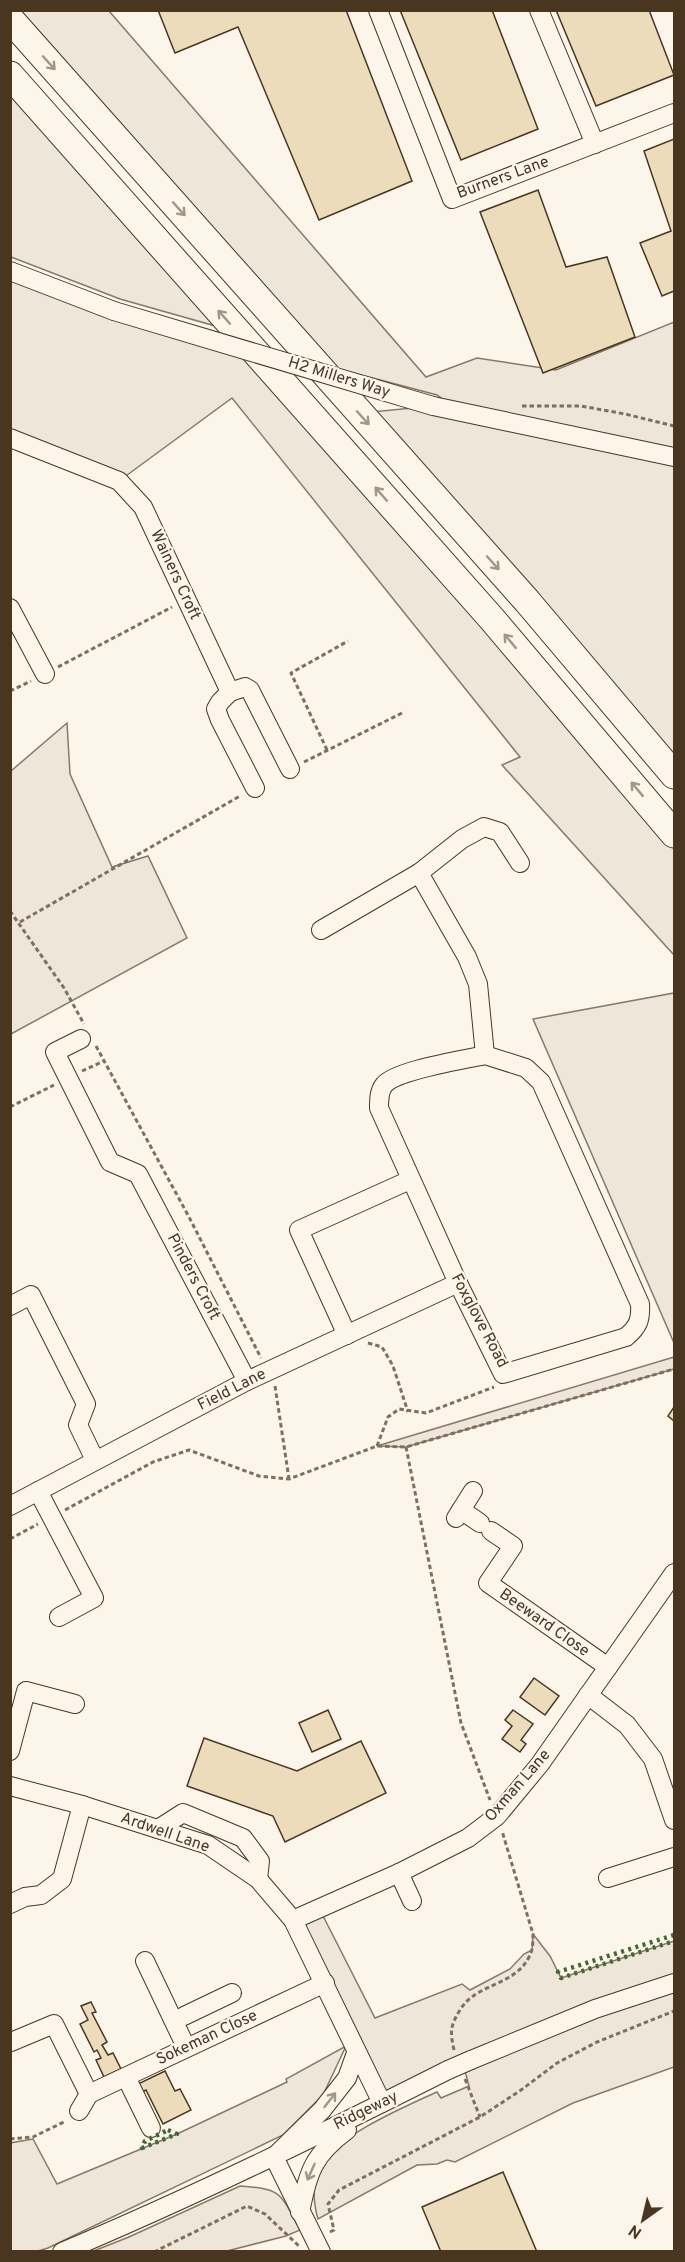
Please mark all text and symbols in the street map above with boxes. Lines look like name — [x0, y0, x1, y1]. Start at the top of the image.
one-way arrow — [42, 55, 56, 70]
street label: Burners Lane — [454, 152, 552, 204]
one-way arrow — [172, 201, 185, 217]
one-way arrow — [217, 310, 231, 325]
street label: H2 Millers Way — [286, 353, 392, 403]
one-way arrow — [356, 410, 370, 425]
one-way arrow — [374, 487, 388, 502]
street label: Wainers Croft — [145, 527, 205, 623]
one-way arrow — [486, 555, 500, 570]
one-way arrow — [503, 634, 517, 649]
one-way arrow — [630, 781, 643, 797]
street label: Pinders Croft — [162, 1230, 224, 1324]
street label: Foxglove Road — [446, 1271, 512, 1371]
street label: Field Lane — [194, 1364, 270, 1416]
street label: Beeward Close — [495, 1584, 593, 1662]
street label: Oxman Lane — [481, 1745, 555, 1827]
street label: Ardwell Lane — [118, 1808, 212, 1858]
street label: Sokeman Close — [153, 2006, 261, 2070]
street label: Ridgeway — [331, 2087, 401, 2135]
one-way arrow — [323, 2092, 336, 2108]
one-way arrow — [305, 2163, 316, 2181]
north arrow — [613, 2190, 673, 2250]
text: N — [625, 2219, 646, 2242]

